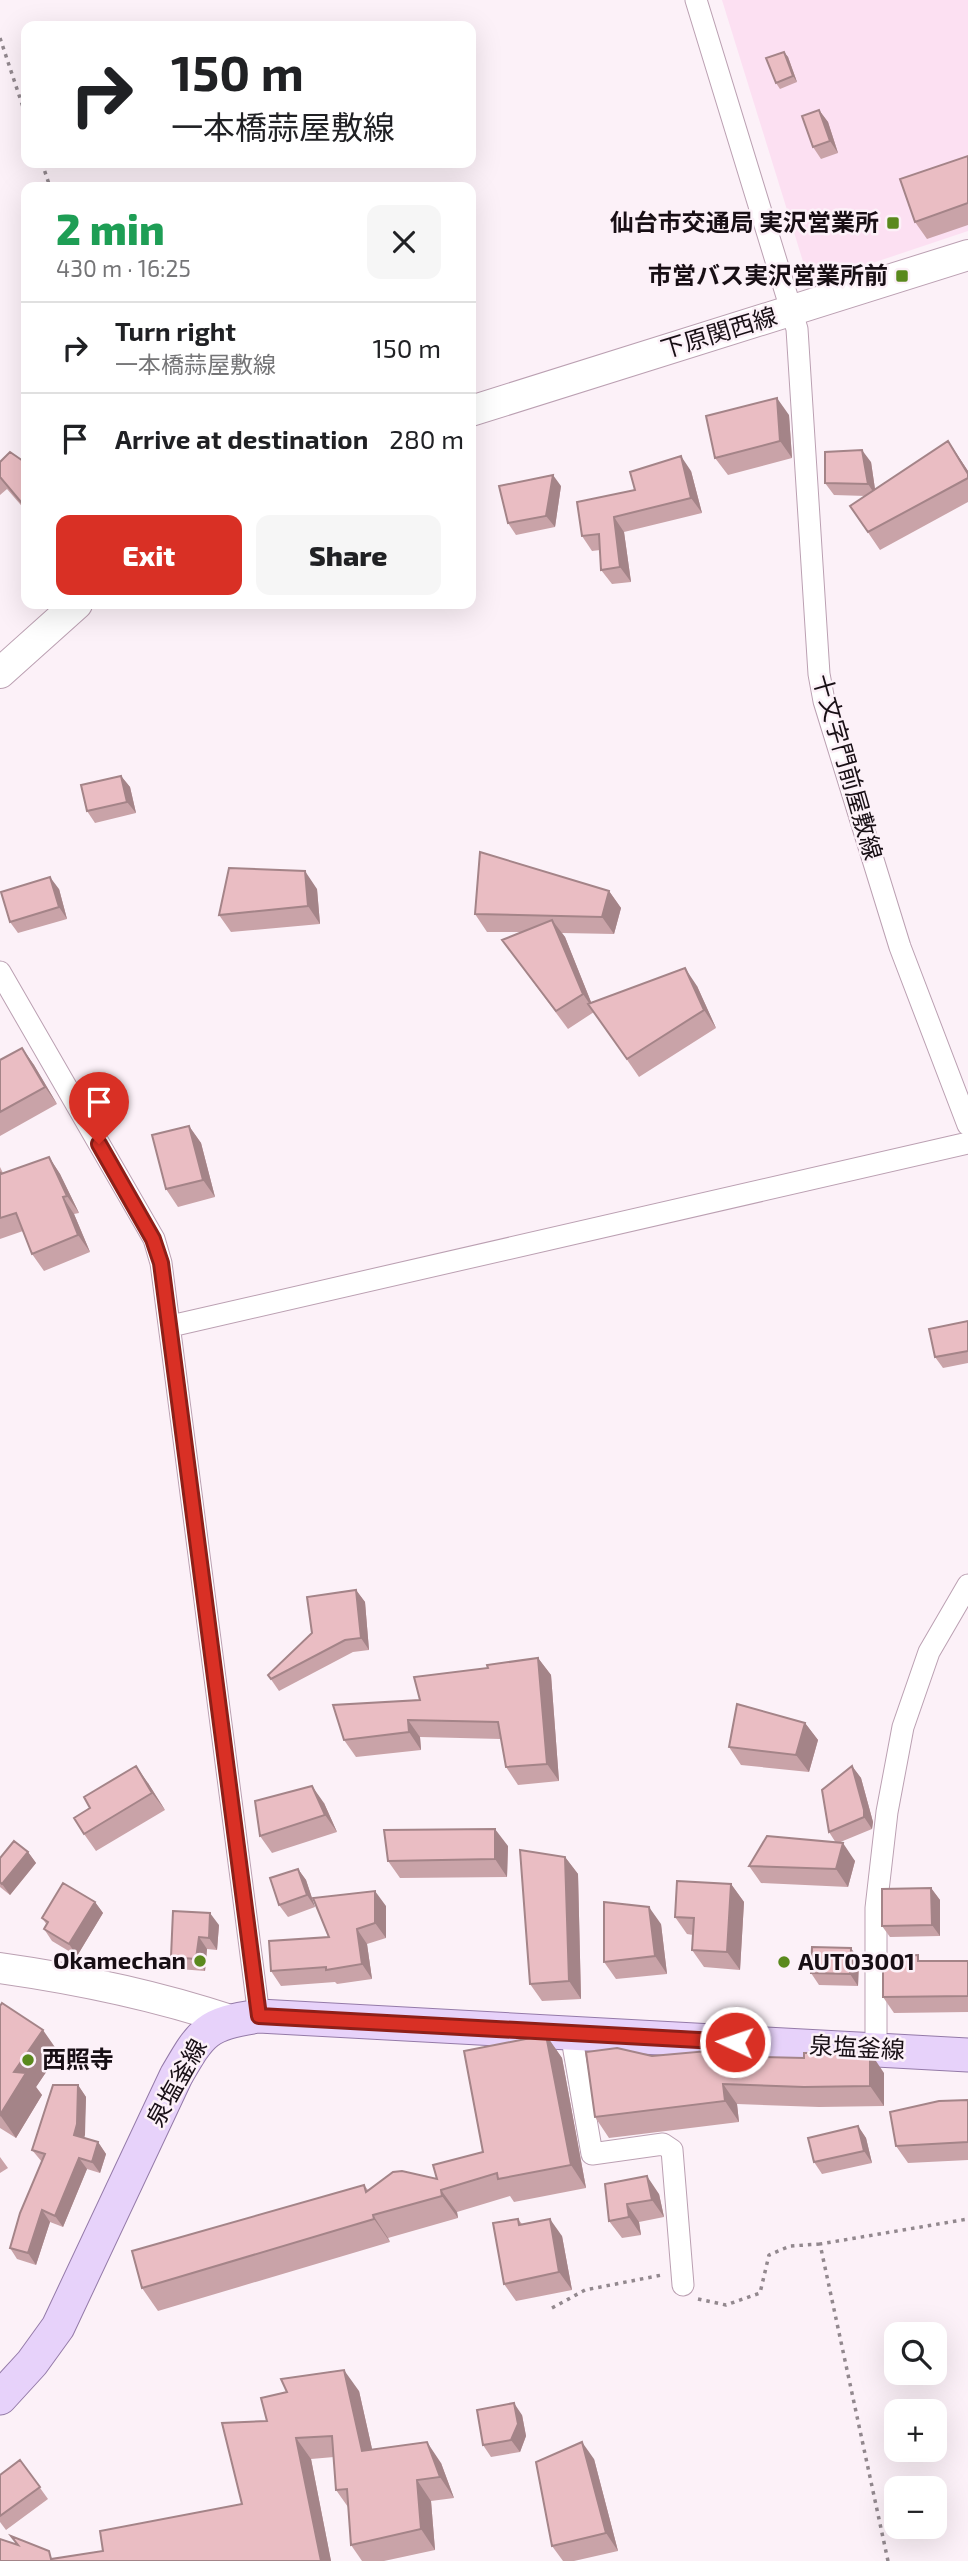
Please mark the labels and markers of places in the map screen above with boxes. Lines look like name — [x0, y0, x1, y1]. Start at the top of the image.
place label: 仙台市交通局 実沢営業所 — [610, 207, 879, 236]
marker: 仙台市交通局 実沢営業所 — [885, 215, 901, 231]
place label: 市営バス実沢営業所前 — [648, 260, 888, 289]
marker: 市営バス実沢営業所前 — [894, 268, 910, 284]
pin — [69, 1072, 129, 1144]
place label: Okamechan — [53, 1945, 186, 1974]
place label: AUTO3001 — [798, 1946, 915, 1975]
marker: Okamechan — [192, 1953, 208, 1969]
marker: AUTO3001 — [776, 1954, 792, 1970]
place label: 西照寺 — [42, 2044, 114, 2073]
marker: 西照寺 — [20, 2052, 36, 2068]

